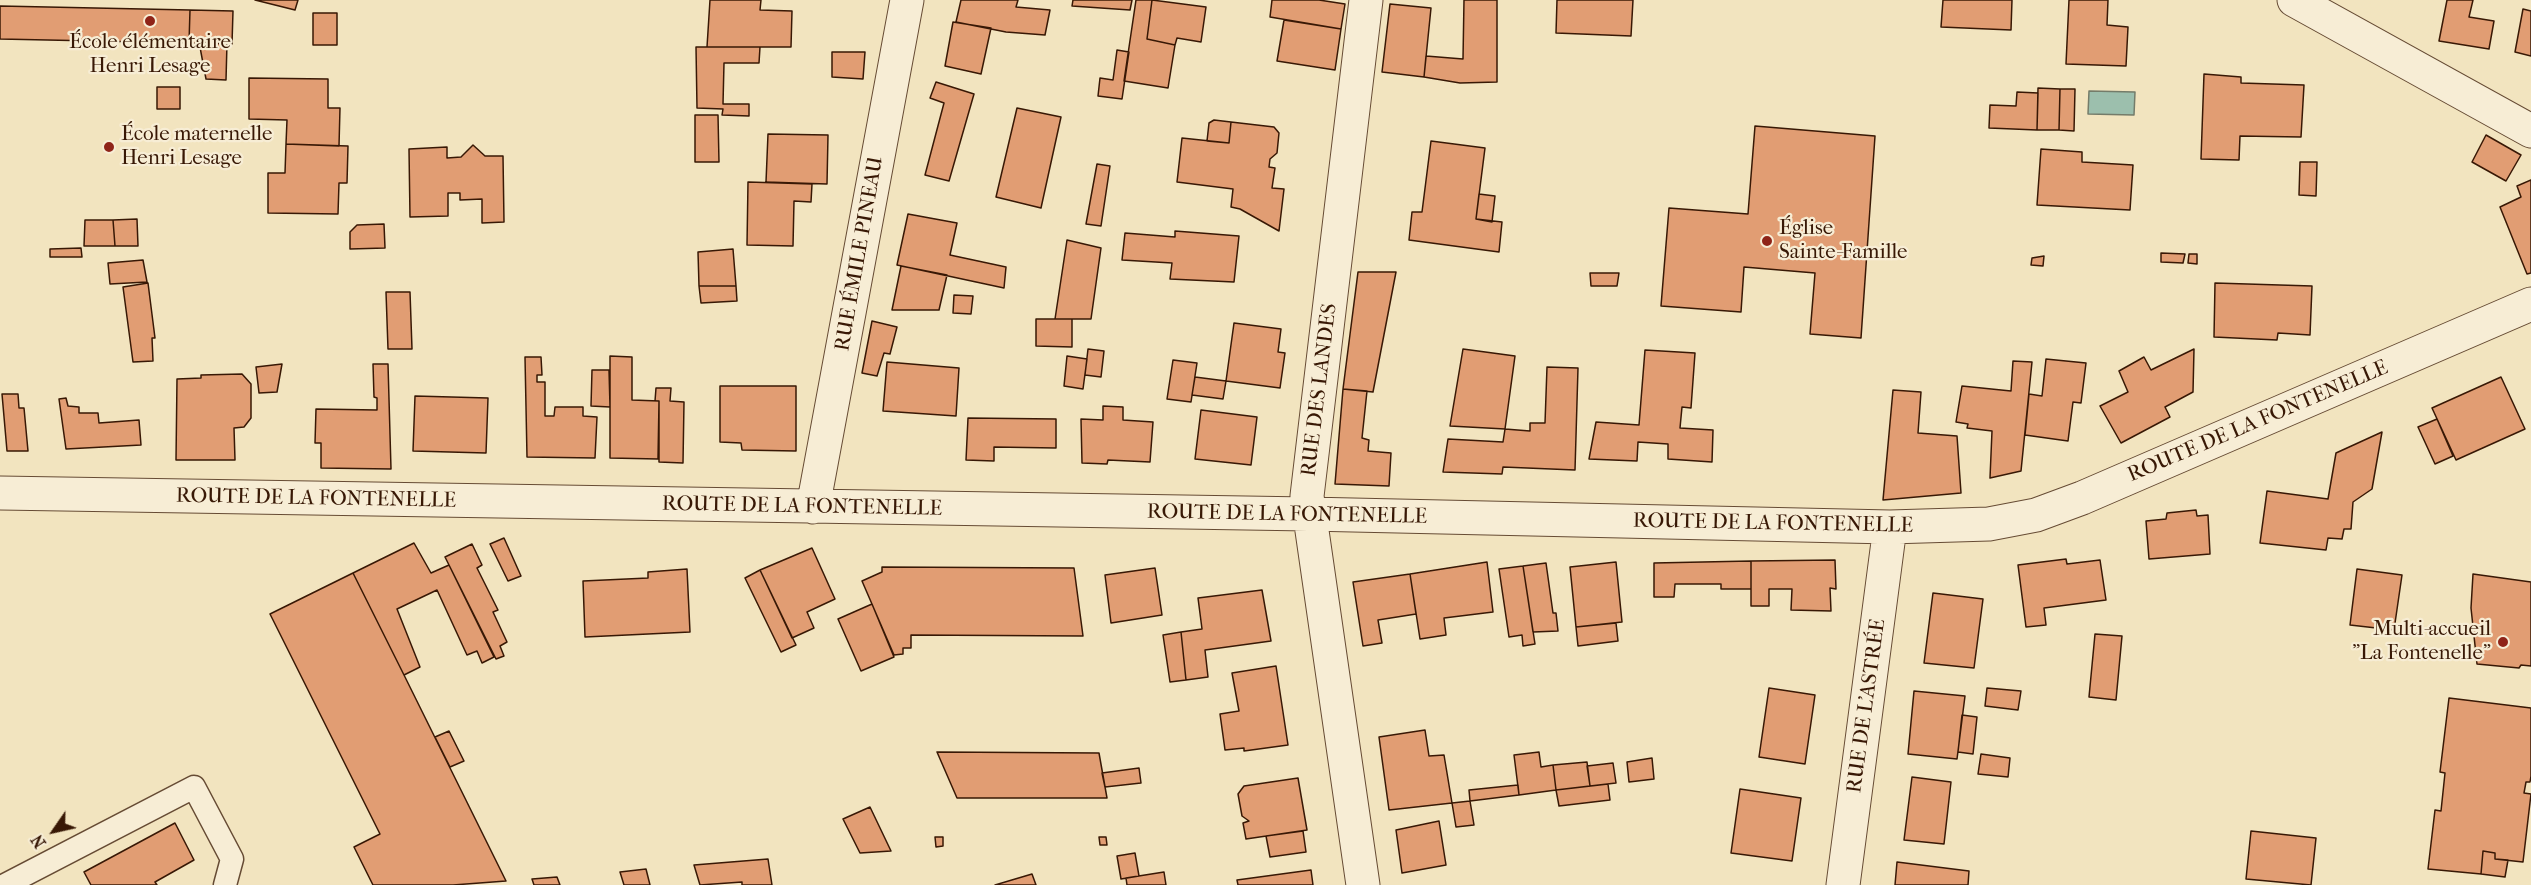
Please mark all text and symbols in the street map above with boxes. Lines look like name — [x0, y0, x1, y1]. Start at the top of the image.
marker: École élémentaire Henri Lesage — [143, 14, 157, 28]
place label: École élémentaire Henri Lesage — [69, 30, 231, 80]
place label: École maternelle Henri Lesage — [121, 122, 272, 172]
marker: École maternelle Henri Lesage — [102, 140, 116, 154]
street label: RUE ÉMILE PINEAU — [830, 155, 890, 353]
place label: Église Sainte-Famille — [1779, 216, 1908, 266]
marker: Église Sainte-Famille — [1760, 234, 1774, 248]
street label: RUE DES LANDES — [1297, 302, 1343, 478]
street label: ROUTE DE LA FONTENELLE — [2124, 356, 2392, 488]
street label: ROUTE DE LA FONTENELLE — [176, 484, 456, 514]
street label: ROUTE DE LA FONTENELLE — [662, 492, 942, 522]
street label: ROUTE DE LA FONTENELLE — [1147, 500, 1427, 530]
street label: ROUTE DE LA FONTENELLE — [1633, 509, 1913, 539]
street label: RUE DE L'ASTRÉE — [1842, 617, 1892, 795]
place label: Multi-accueil "La Fontenelle" — [2352, 617, 2491, 667]
marker: Multi-accueil "La Fontenelle" — [2496, 635, 2510, 649]
north arrow — [24, 801, 84, 861]
text: N — [27, 831, 50, 852]

